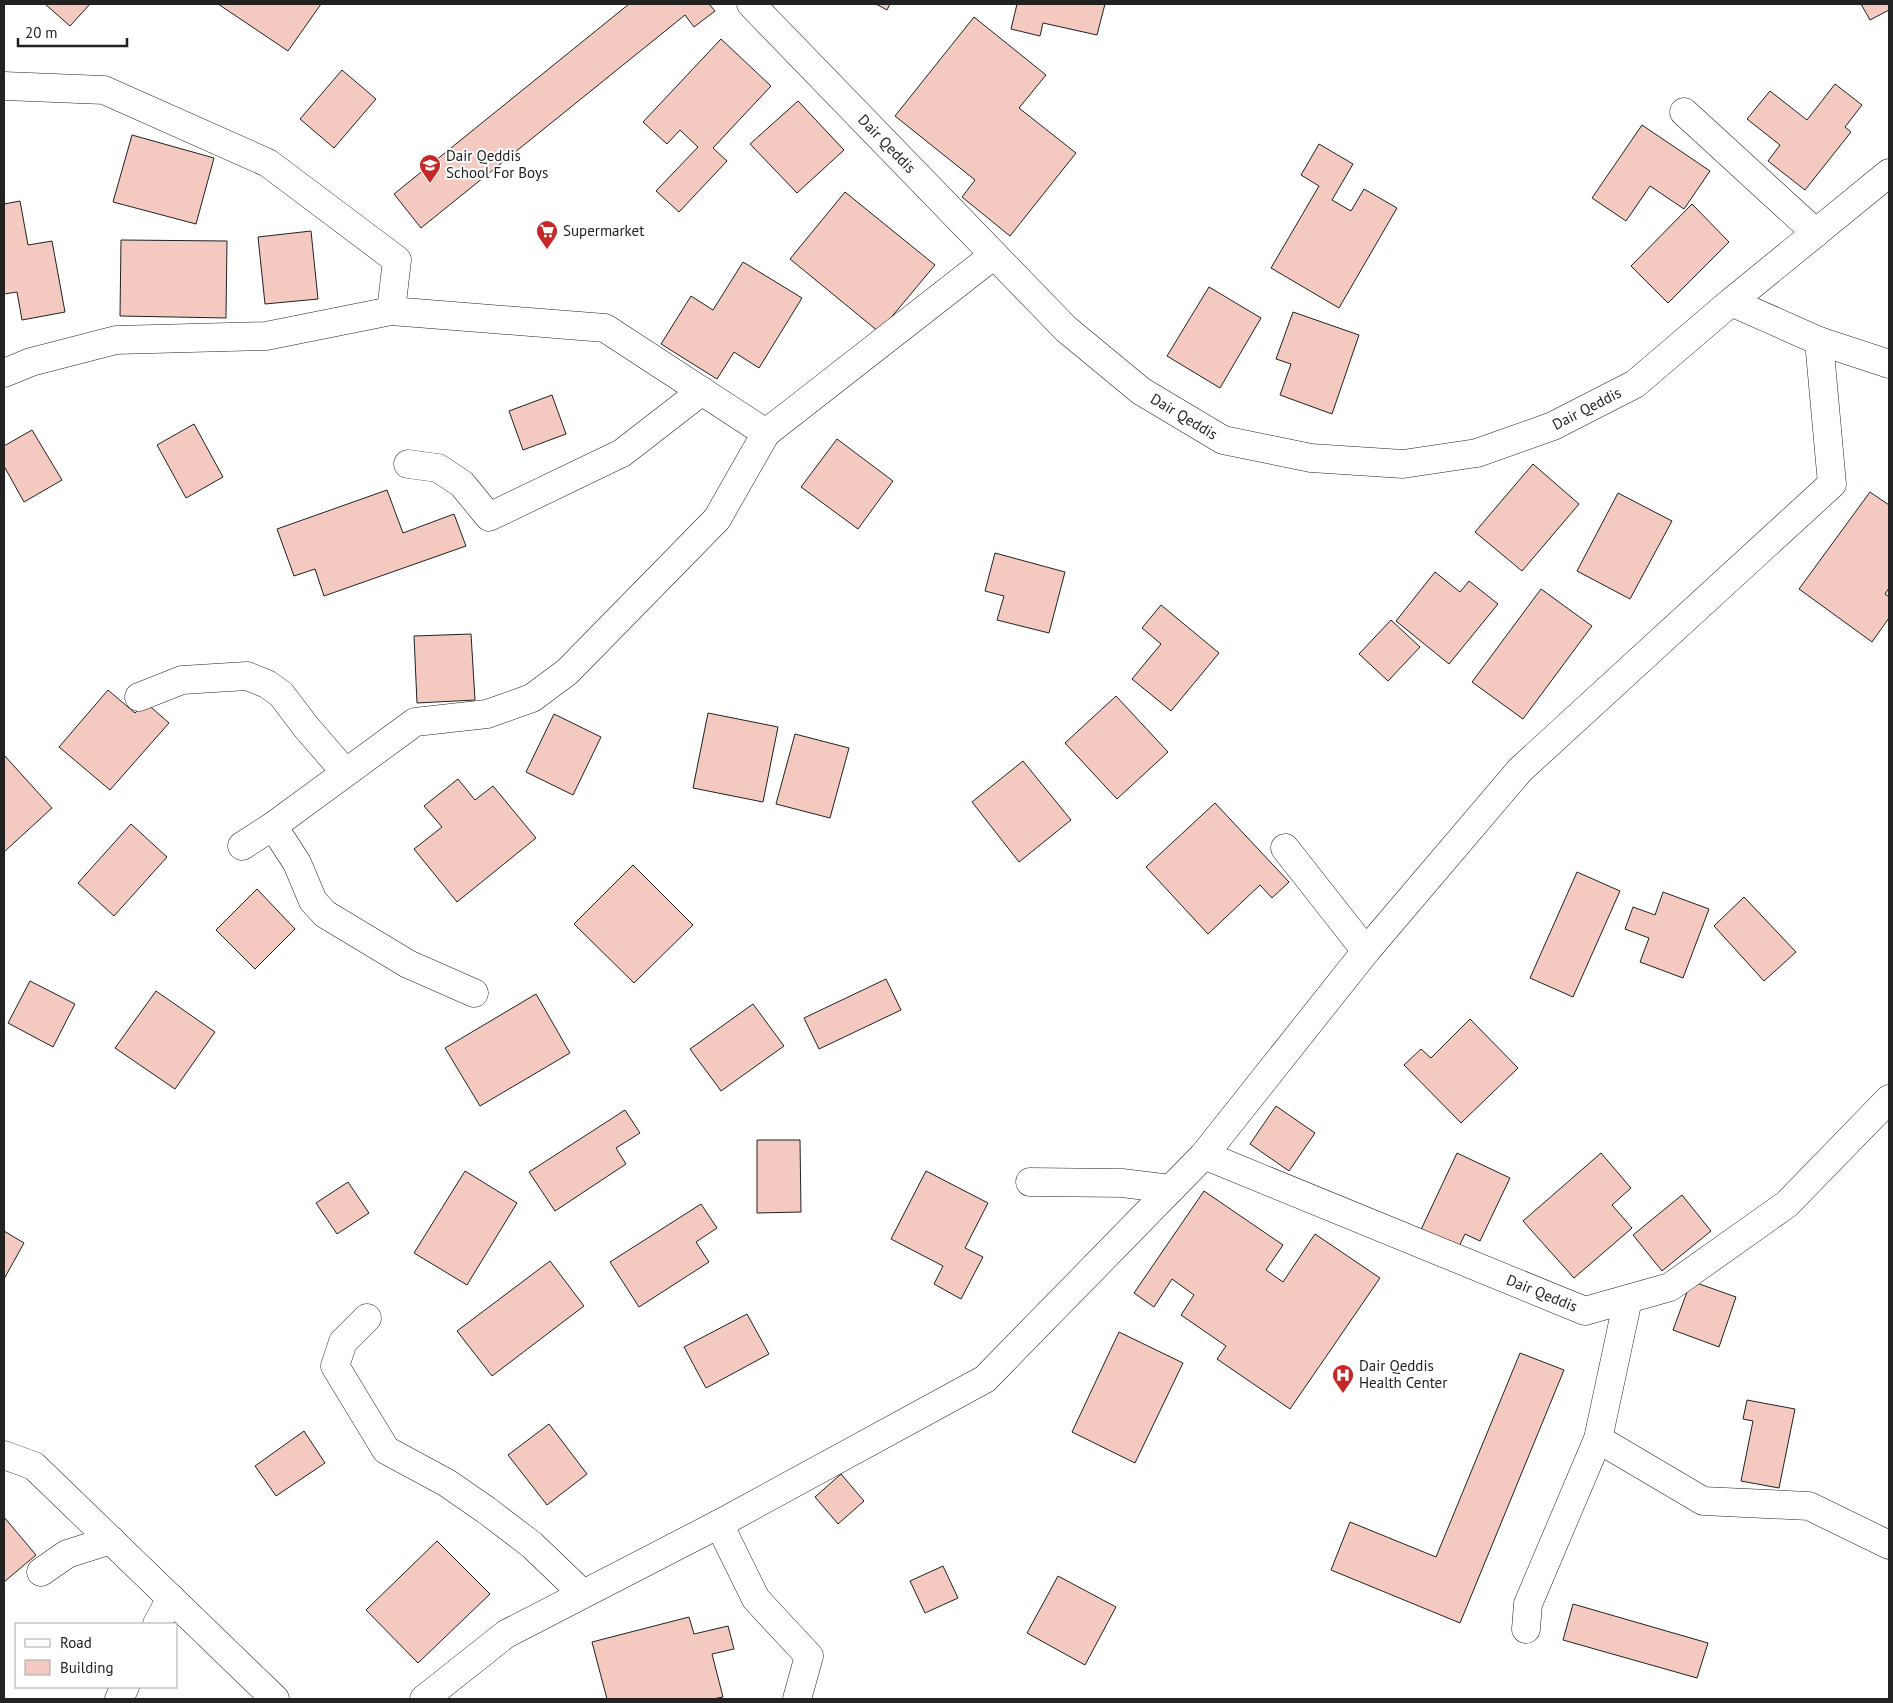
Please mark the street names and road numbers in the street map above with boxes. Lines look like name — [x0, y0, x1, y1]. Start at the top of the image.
street label: Dair Qeddis — [854, 110, 920, 177]
street label: Dair Qeddis — [1549, 383, 1624, 434]
street label: Dair Qeddis — [1147, 389, 1221, 444]
street label: Dair Qeddis — [1504, 1270, 1580, 1316]

